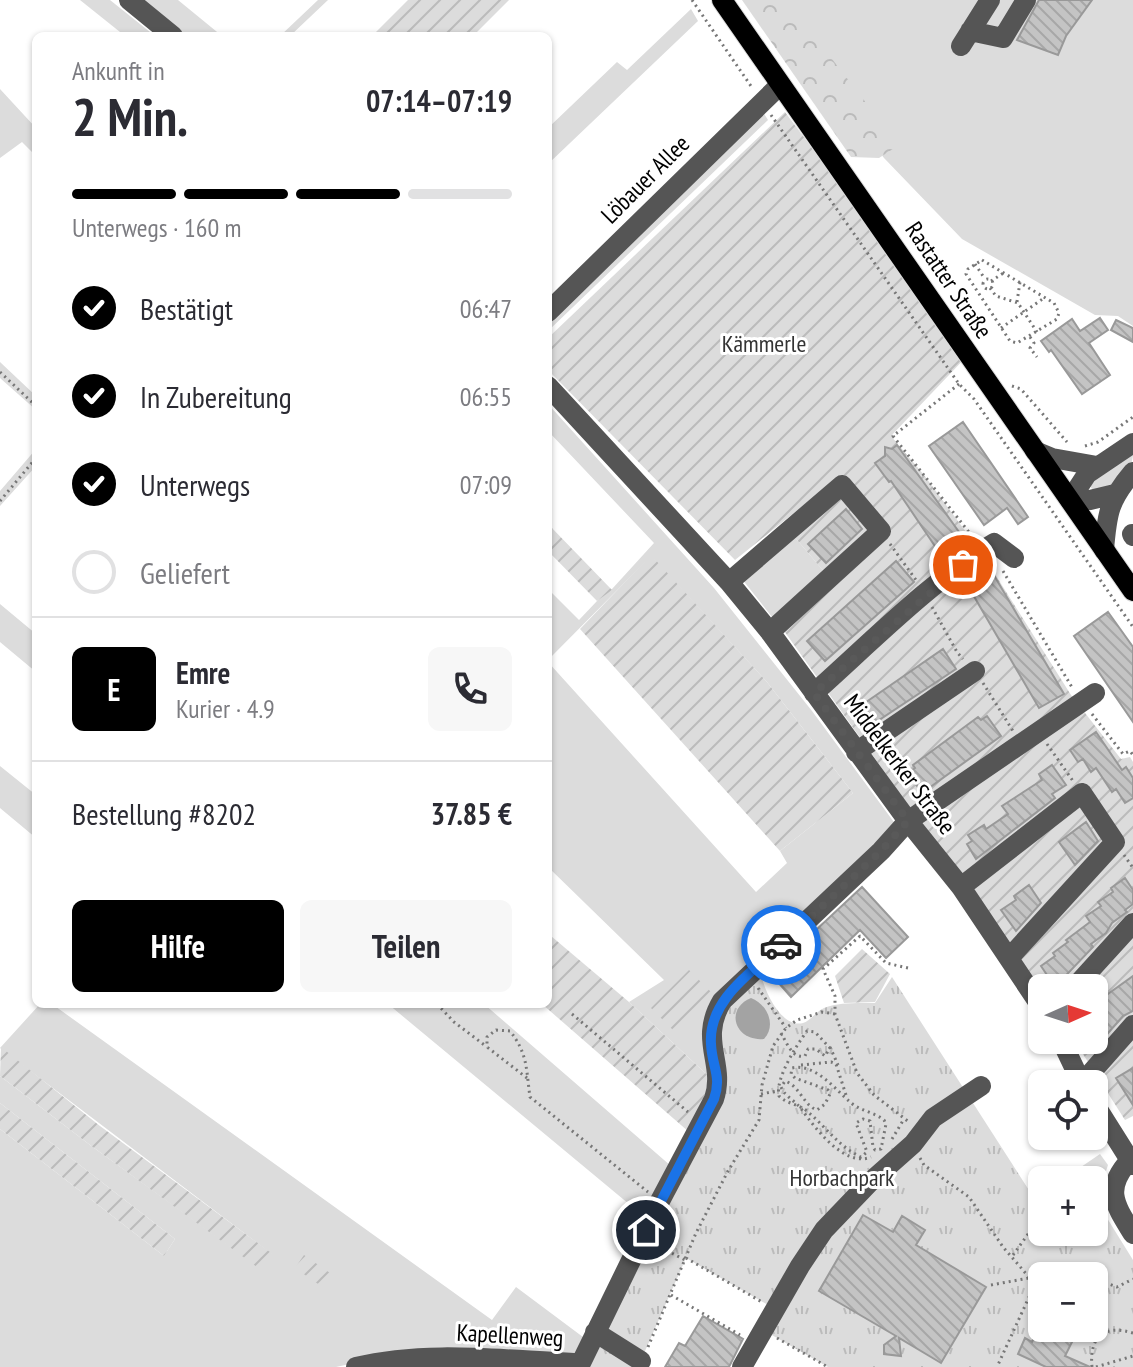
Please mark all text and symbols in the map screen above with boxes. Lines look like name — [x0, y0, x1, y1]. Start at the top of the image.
text: Ankunft in — [72, 54, 165, 87]
text: 07:14–07:19 — [366, 81, 512, 120]
text: 2 Min. — [72, 83, 188, 150]
street label: Löbauer Allee — [594, 128, 696, 230]
text: Unterwegs · 160 m — [72, 211, 242, 244]
street label: Rastatter Straße — [898, 215, 1000, 345]
icon: check — [72, 286, 116, 330]
text: Bestätigt — [140, 289, 233, 328]
text: 06:47 — [460, 292, 512, 325]
park label: Kämmerle — [722, 328, 806, 359]
icon: check — [72, 374, 116, 418]
text: In Zubereitung — [140, 377, 292, 416]
text: 06:55 — [460, 380, 512, 413]
icon: check — [72, 462, 116, 506]
text: Unterwegs — [140, 465, 250, 504]
text: 07:09 — [460, 468, 512, 501]
pin — [929, 531, 997, 599]
icon: bag — [941, 543, 985, 587]
text: Geliefert — [140, 553, 230, 592]
button: phone — [428, 647, 512, 731]
text: Emre — [176, 653, 230, 692]
text: E — [108, 670, 120, 709]
street label: Middelkerker Straße — [837, 688, 963, 840]
text: Kurier · 4.9 — [176, 692, 275, 725]
text: Bestellung #8202 — [72, 794, 256, 833]
text: 37.85 € — [431, 794, 512, 833]
button: Hilfe — [72, 900, 284, 992]
button: Teilen — [300, 900, 512, 992]
courier — [741, 905, 821, 985]
icon: car — [759, 923, 803, 967]
north arrow — [1028, 974, 1108, 1054]
map controls — [1028, 974, 1108, 1342]
button: locate — [1028, 1070, 1108, 1150]
park label: Horbachpark — [790, 1162, 895, 1193]
button: + — [1028, 1166, 1108, 1246]
pin — [612, 1196, 680, 1264]
icon: home — [624, 1208, 668, 1252]
button: − — [1028, 1262, 1108, 1342]
street label: Kapellenweg — [456, 1317, 564, 1353]

